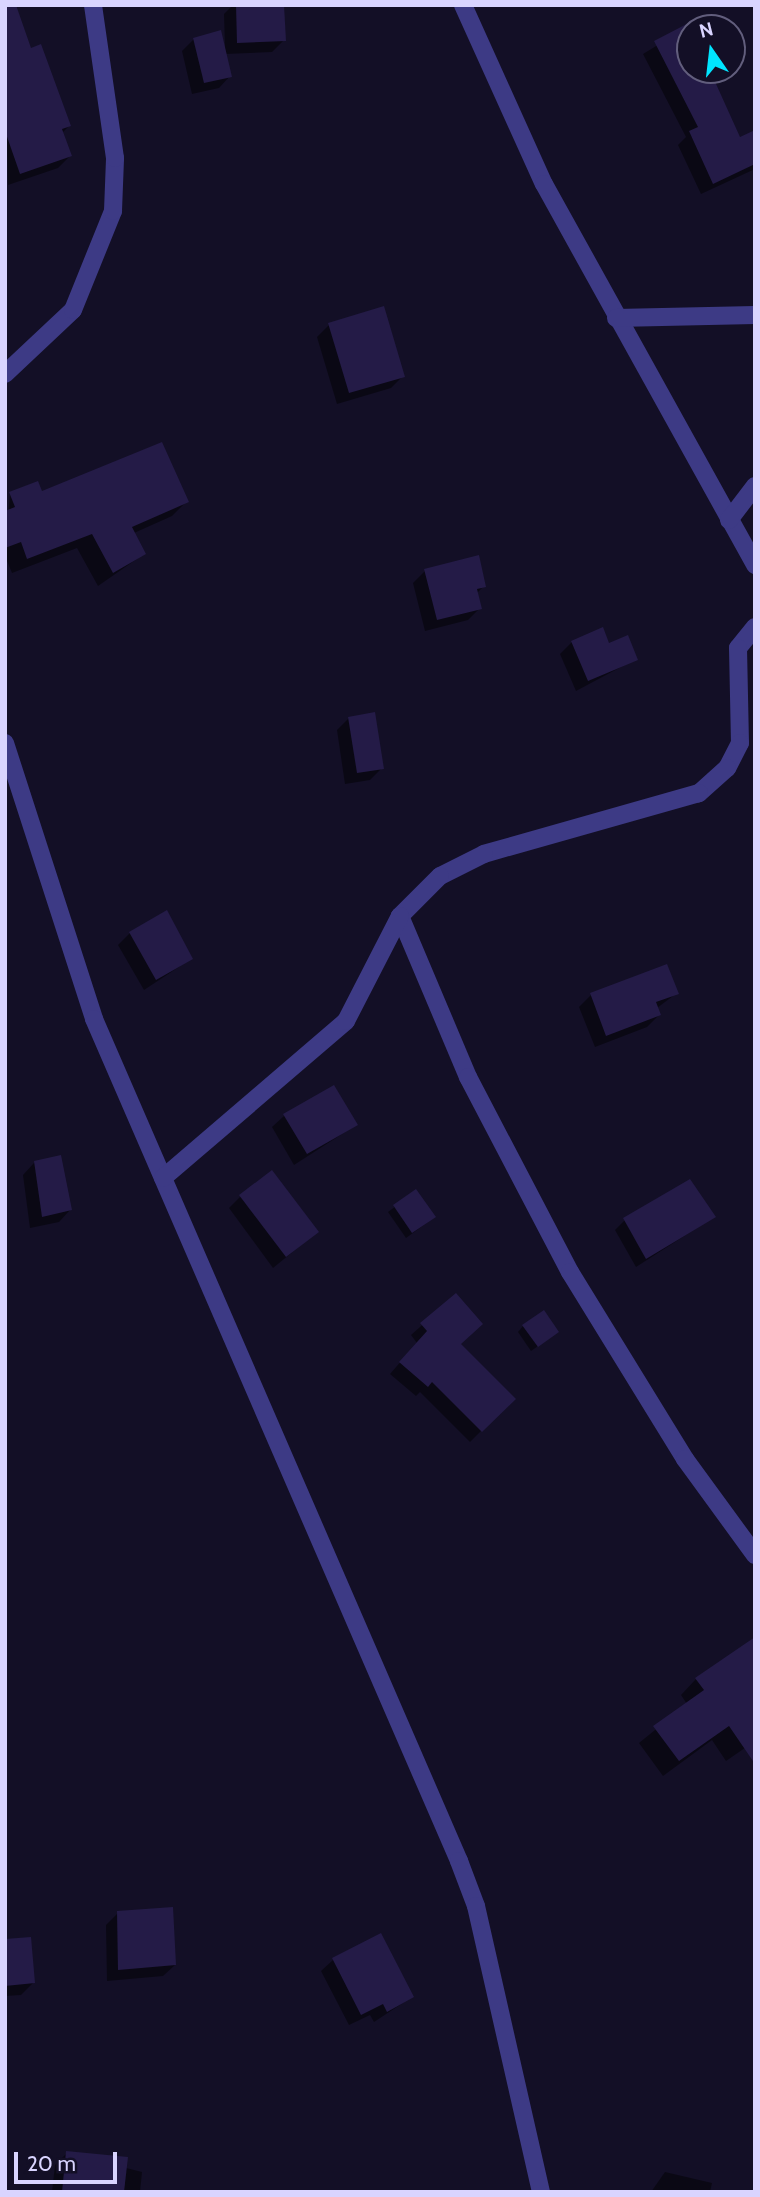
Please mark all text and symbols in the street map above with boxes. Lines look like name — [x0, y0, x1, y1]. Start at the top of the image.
north arrow — [676, 14, 746, 84]
text: N — [697, 17, 716, 43]
scale bar — [18, 2138, 121, 2182]
text: 20 m — [27, 2151, 76, 2176]

